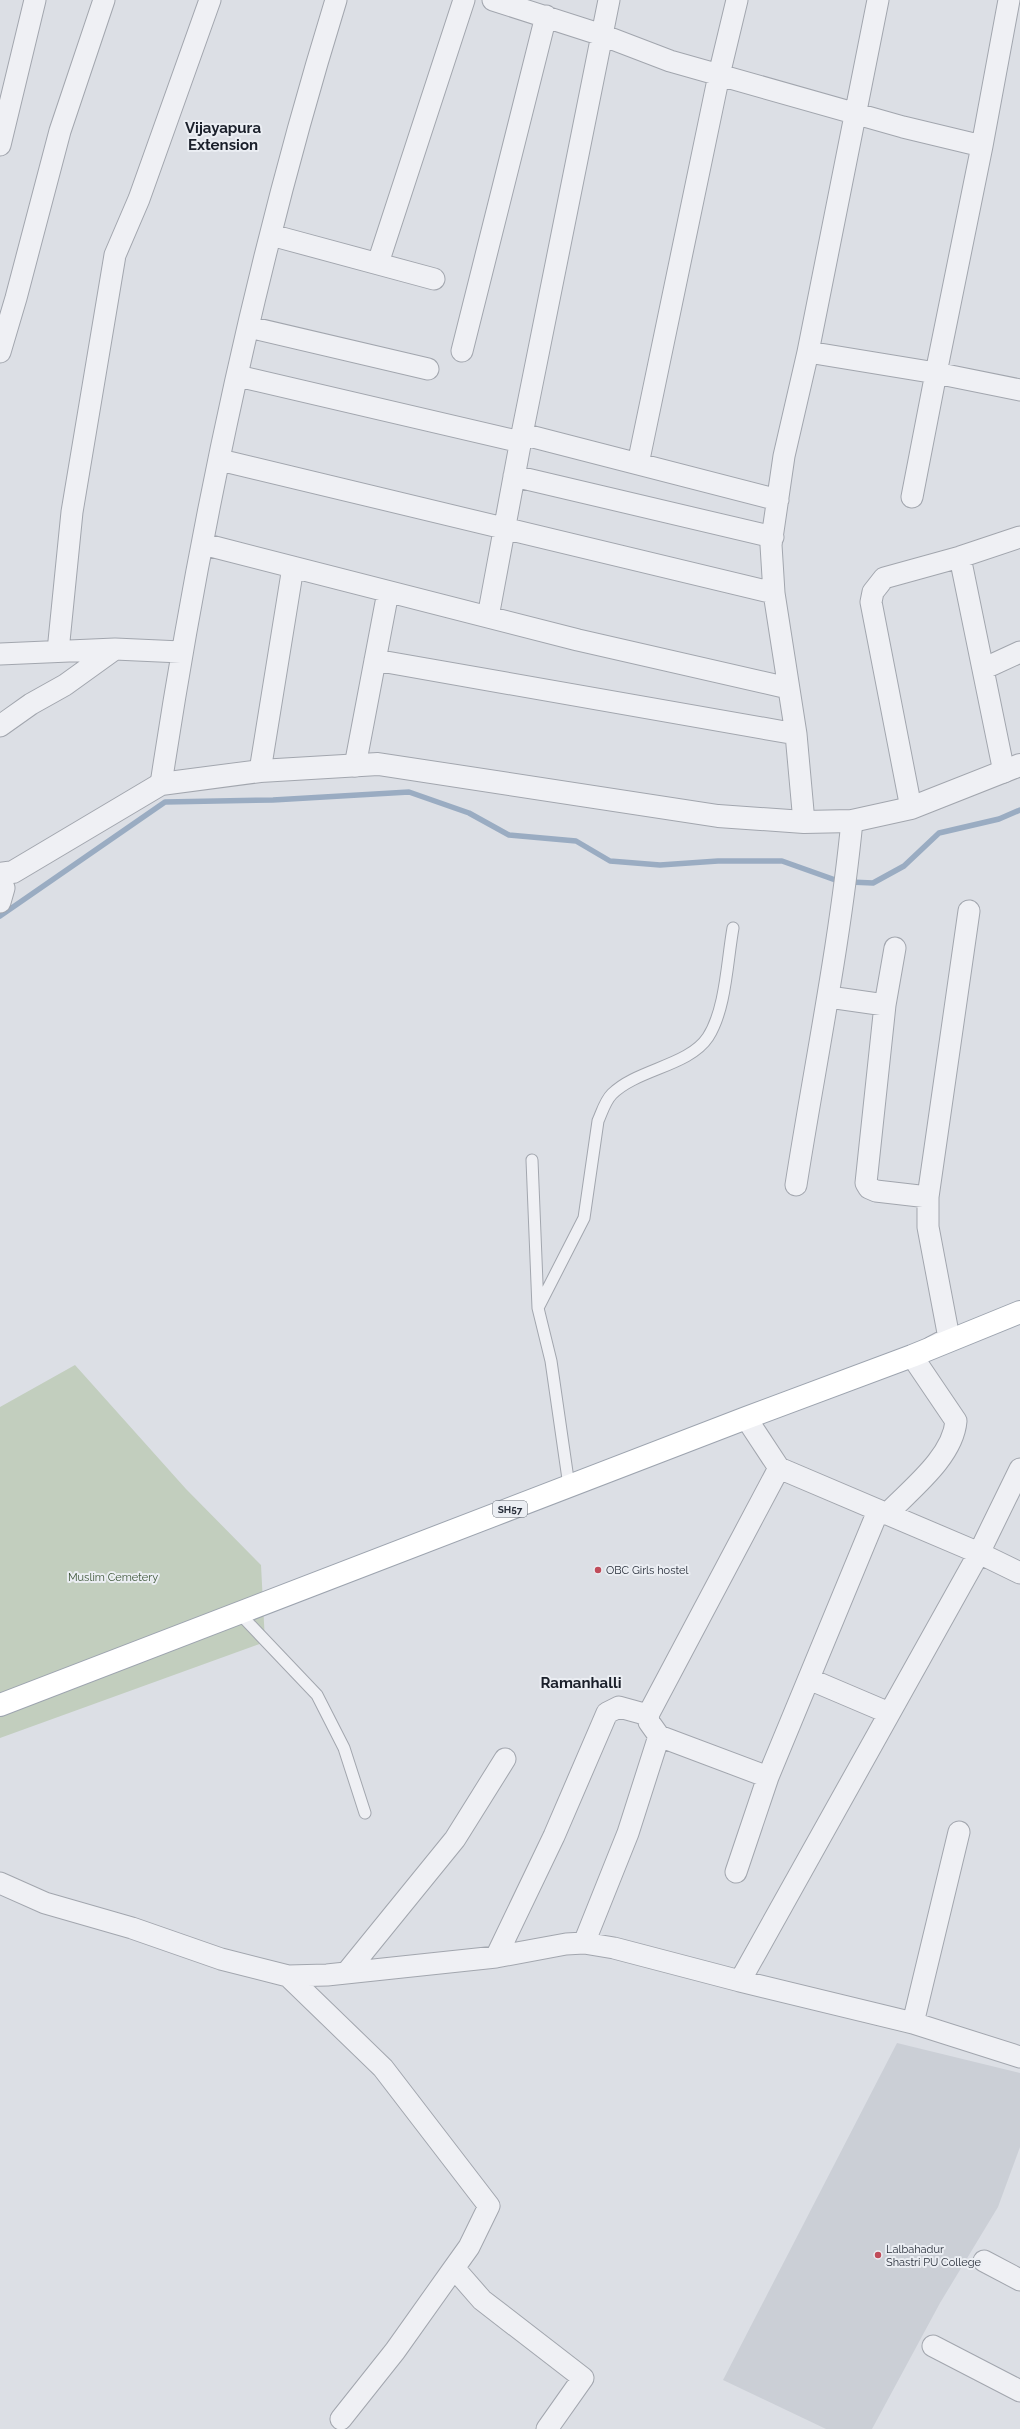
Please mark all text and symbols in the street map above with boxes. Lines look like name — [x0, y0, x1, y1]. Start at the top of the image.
district label: Vijayapura Extension — [185, 119, 261, 154]
road number: SH57 — [493, 1501, 527, 1517]
place label: OBC Girls hostel — [606, 1564, 689, 1577]
marker: OBC Girls hostel — [593, 1565, 603, 1575]
park label: Muslim Cemetery — [68, 1571, 158, 1584]
district label: Ramanhalli — [540, 1674, 622, 1692]
place label: Lalbahadur Shastri PU College — [886, 2243, 981, 2269]
marker: Lalbahadur Shastri PU College — [873, 2250, 883, 2260]

